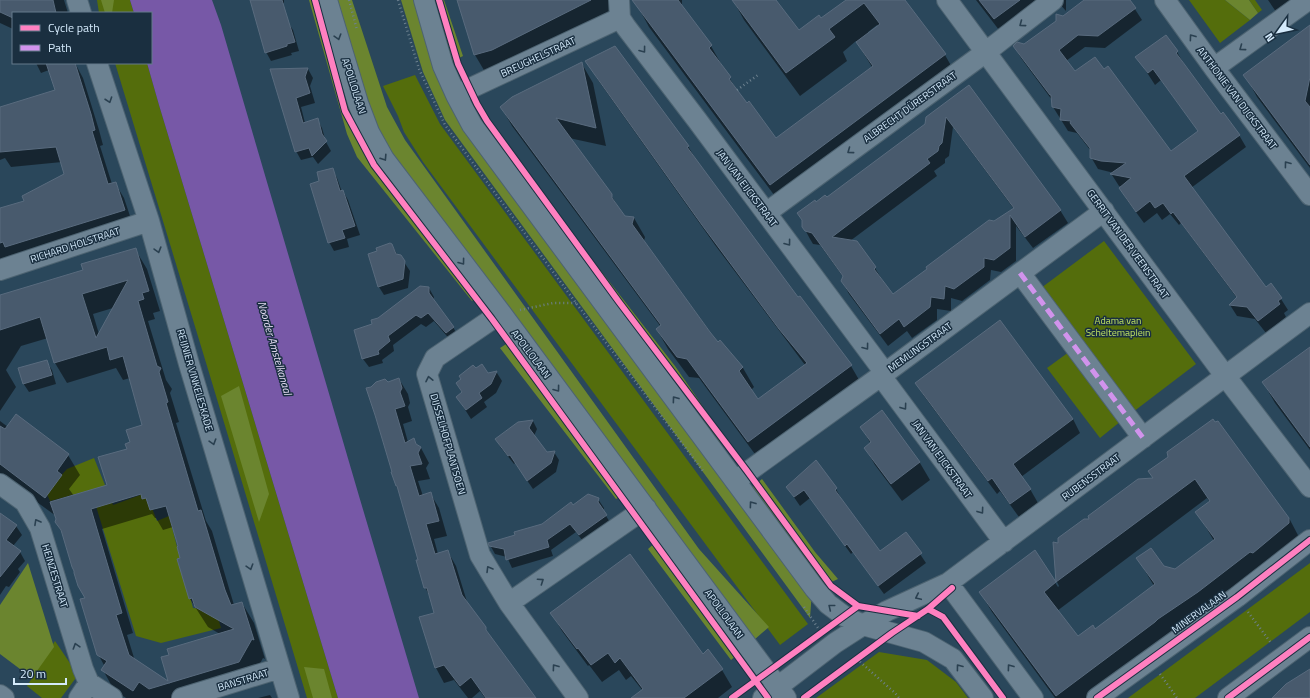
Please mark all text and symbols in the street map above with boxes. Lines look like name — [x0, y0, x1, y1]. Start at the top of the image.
legend — [12, 12, 152, 64]
north arrow — [1258, 12, 1298, 52]
text: Cycle path — [48, 18, 100, 37]
one-way arrow — [1020, 19, 1027, 26]
text: N — [1261, 30, 1278, 45]
street label: BREUGHELSTRAAT — [498, 33, 579, 81]
one-way arrow — [333, 34, 342, 41]
one-way arrow — [1189, 34, 1196, 41]
text: Path — [48, 38, 72, 57]
one-way arrow — [1240, 43, 1247, 50]
street label: ANTHONIE VAN DIJCKSTRAAT — [1193, 44, 1281, 153]
one-way arrow — [638, 45, 645, 52]
street label: APOLLOLAAN — [338, 56, 370, 116]
street label: ALBRECHT DÜRERSTRAAT — [860, 67, 960, 146]
one-way arrow — [104, 96, 113, 103]
street label: JAN VAN EIJCKSTRAAT — [713, 146, 782, 231]
one-way arrow — [848, 146, 855, 153]
one-way arrow — [380, 154, 387, 161]
one-way arrow — [1284, 161, 1291, 168]
street label: GERRIT VAN DER VEENSTRAAT — [1083, 186, 1173, 302]
street label: RICHARD HOLSTRAAT — [28, 223, 122, 267]
one-way arrow — [784, 239, 791, 246]
one-way arrow — [153, 247, 162, 254]
one-way arrow — [458, 258, 465, 265]
water label: Noorder Amstelkanaal — [254, 299, 296, 398]
park label: Adama van Scheltemaplein — [1086, 313, 1150, 340]
street label: MEMLINGSTRAAT — [885, 318, 956, 375]
street label: APOLLOLAAN — [508, 326, 554, 382]
street label: REIJNIER VINKELESKADE — [173, 327, 217, 433]
one-way arrow — [861, 343, 868, 350]
one-way arrow — [425, 376, 434, 382]
one-way arrow — [552, 384, 559, 391]
street label: DIJSSELHOFPLANTSOEN — [426, 392, 470, 496]
one-way arrow — [673, 397, 680, 404]
one-way arrow — [899, 402, 906, 409]
street label: JAN VAN EIJCKSTRAAT — [908, 417, 976, 502]
one-way arrow — [208, 439, 217, 446]
street label: RUBENSSTRAAT — [1059, 450, 1124, 504]
one-way arrow — [750, 502, 757, 509]
one-way arrow — [976, 507, 983, 514]
one-way arrow — [34, 519, 42, 526]
street label: HEINZESTRAAT — [38, 542, 72, 610]
one-way arrow — [245, 563, 254, 570]
one-way arrow — [486, 566, 493, 573]
one-way arrow — [536, 579, 543, 586]
street label: APOLLOLAAN — [701, 586, 747, 642]
street label: MINERVALAAN — [1169, 587, 1229, 637]
one-way arrow — [915, 592, 922, 600]
one-way arrow — [829, 604, 836, 611]
one-way arrow — [72, 643, 81, 650]
scale bar — [14, 660, 66, 686]
text: 20 m — [20, 664, 46, 683]
one-way arrow — [553, 664, 560, 671]
one-way arrow — [956, 664, 964, 671]
one-way arrow — [1008, 664, 1015, 671]
street label: BANSTRAAT — [216, 665, 271, 695]

